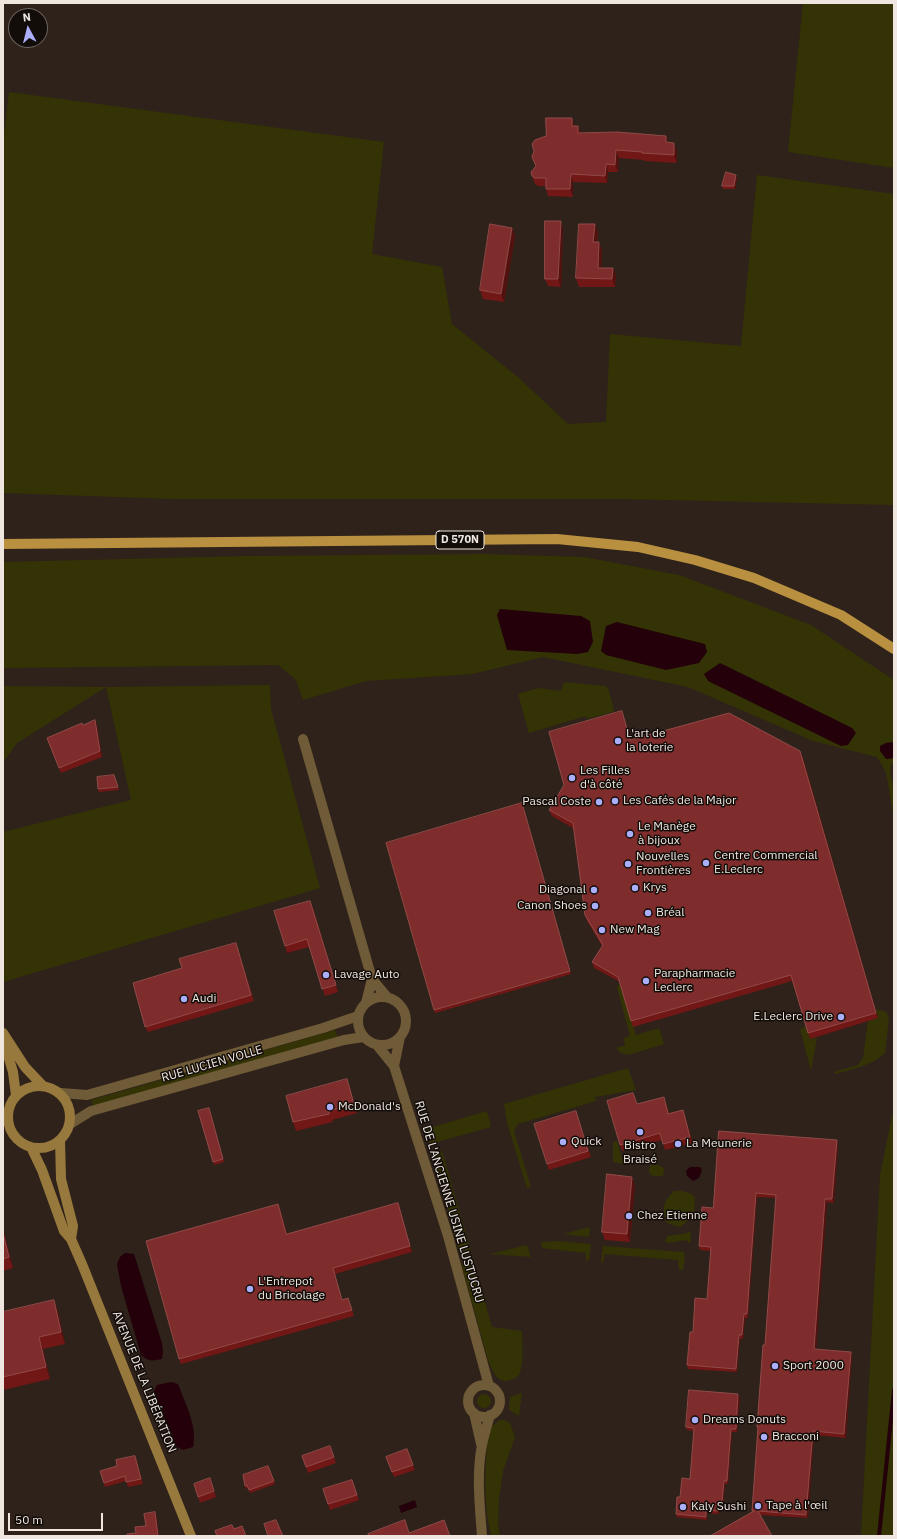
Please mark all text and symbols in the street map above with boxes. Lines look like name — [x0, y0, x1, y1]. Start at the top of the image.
north arrow — [8, 8, 48, 48]
text: N — [22, 10, 31, 25]
road number: D 570N — [436, 531, 484, 549]
place label: L'art de la loterie — [626, 727, 673, 755]
marker: L'art de la loterie — [613, 736, 623, 746]
place label: Les Filles d'à côté — [580, 764, 630, 792]
marker: Les Filles d'à côté — [567, 773, 577, 783]
place label: Les Cafés de la Major — [623, 794, 736, 808]
place label: Pascal Coste — [522, 795, 591, 809]
marker: Les Cafés de la Major — [610, 796, 620, 806]
marker: Pascal Coste — [594, 797, 604, 807]
place label: Le Manège à bijoux — [638, 820, 696, 848]
marker: Le Manège à bijoux — [625, 829, 635, 839]
place label: Centre Commercial E.Leclerc — [714, 849, 818, 877]
place label: Nouvelles Frontières — [636, 850, 691, 878]
marker: Centre Commercial E.Leclerc — [701, 858, 711, 868]
marker: Nouvelles Frontières — [623, 859, 633, 869]
place label: Krys — [643, 881, 667, 895]
place label: Diagonal — [539, 883, 586, 897]
marker: Krys — [630, 883, 640, 893]
marker: Diagonal — [589, 885, 599, 895]
place label: Canon Shoes — [517, 899, 587, 913]
marker: Canon Shoes — [590, 901, 600, 911]
place label: Bréal — [656, 906, 684, 920]
marker: Bréal — [643, 908, 653, 918]
place label: New Mag — [610, 923, 660, 937]
marker: New Mag — [597, 925, 607, 935]
place label: Parapharmacie Leclerc — [654, 967, 735, 995]
place label: Lavage Auto — [334, 968, 400, 982]
marker: Lavage Auto — [321, 970, 331, 980]
marker: Parapharmacie Leclerc — [641, 976, 651, 986]
place label: Audi — [192, 992, 216, 1006]
marker: Audi — [179, 994, 189, 1004]
place label: E.Leclerc Drive — [753, 1010, 833, 1024]
marker: E.Leclerc Drive — [836, 1012, 846, 1022]
street label: RUE LUCIEN VOLLE — [160, 1043, 264, 1085]
street label: RUE DE L'ANCIENNE USINE LUSTUCRU — [411, 1099, 487, 1305]
place label: McDonald's — [338, 1100, 401, 1114]
marker: McDonald's — [325, 1102, 335, 1112]
marker: Bistro Braisé — [635, 1127, 645, 1137]
place label: Quick — [571, 1135, 602, 1149]
marker: Quick — [558, 1137, 568, 1147]
place label: La Meunerie — [686, 1137, 752, 1151]
place label: Bistro Braisé — [623, 1139, 657, 1167]
marker: La Meunerie — [673, 1139, 683, 1149]
place label: Chez Etienne — [637, 1209, 707, 1223]
marker: Chez Etienne — [624, 1211, 634, 1221]
place label: L'Entrepot du Bricolage — [258, 1275, 325, 1303]
marker: L'Entrepot du Bricolage — [245, 1284, 255, 1294]
street label: AVENUE DE LA LIBÉRATION — [109, 1309, 179, 1455]
place label: Sport 2000 — [783, 1359, 844, 1373]
marker: Sport 2000 — [770, 1361, 780, 1371]
place label: Dreams Donuts — [703, 1413, 786, 1427]
marker: Dreams Donuts — [690, 1415, 700, 1425]
place label: Bracconi — [772, 1430, 819, 1444]
marker: Bracconi — [759, 1432, 769, 1442]
place label: Tape à l'œil — [766, 1499, 827, 1513]
place label: Kaly Sushi — [691, 1500, 746, 1514]
marker: Tape à l'œil — [753, 1501, 763, 1511]
marker: Kaly Sushi — [678, 1502, 688, 1512]
scale bar — [10, 1505, 105, 1531]
text: 50 m — [15, 1512, 43, 1527]

